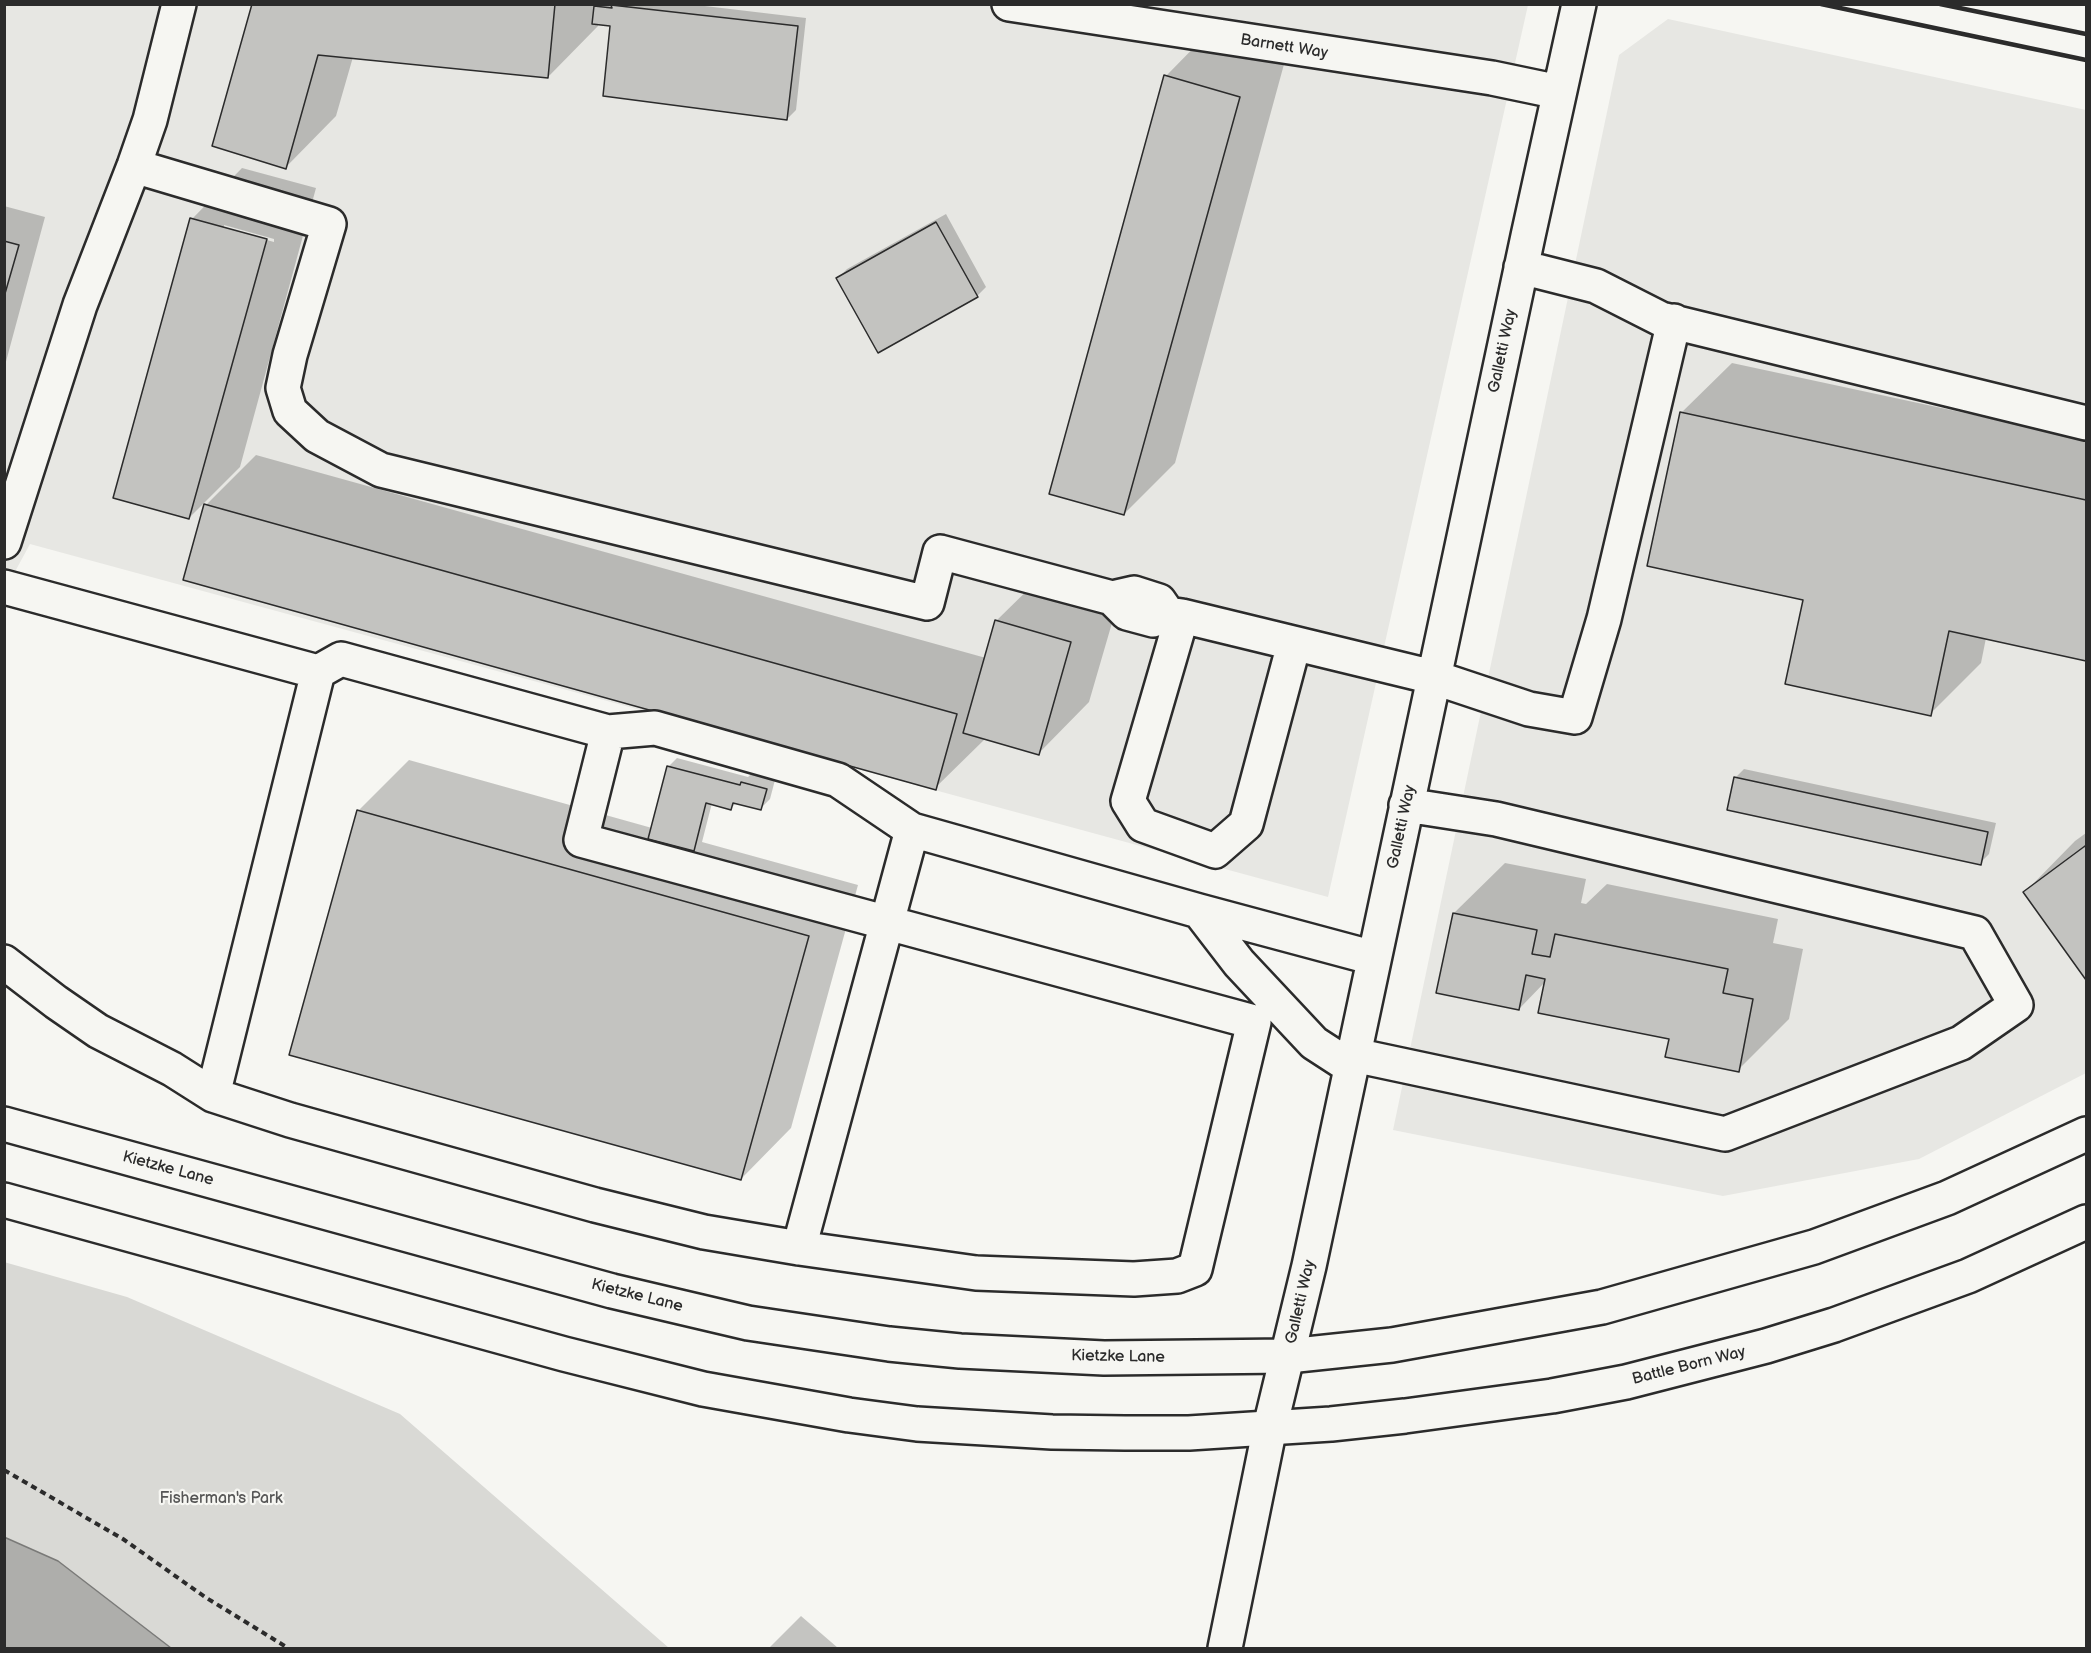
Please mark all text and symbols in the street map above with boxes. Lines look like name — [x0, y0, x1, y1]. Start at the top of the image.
street label: Barnett Way — [1239, 31, 1329, 63]
street label: Galletti Way — [1485, 307, 1521, 395]
street label: Galletti Way — [1384, 783, 1420, 871]
street label: Kietzke Lane — [120, 1148, 216, 1190]
street label: Galletti Way — [1282, 1258, 1320, 1346]
street label: Kietzke Lane — [589, 1275, 685, 1317]
street label: Battle Born Way — [1630, 1343, 1748, 1389]
street label: Kietzke Lane — [1071, 1347, 1165, 1367]
park label: Fisherman's Park — [159, 1489, 283, 1509]

